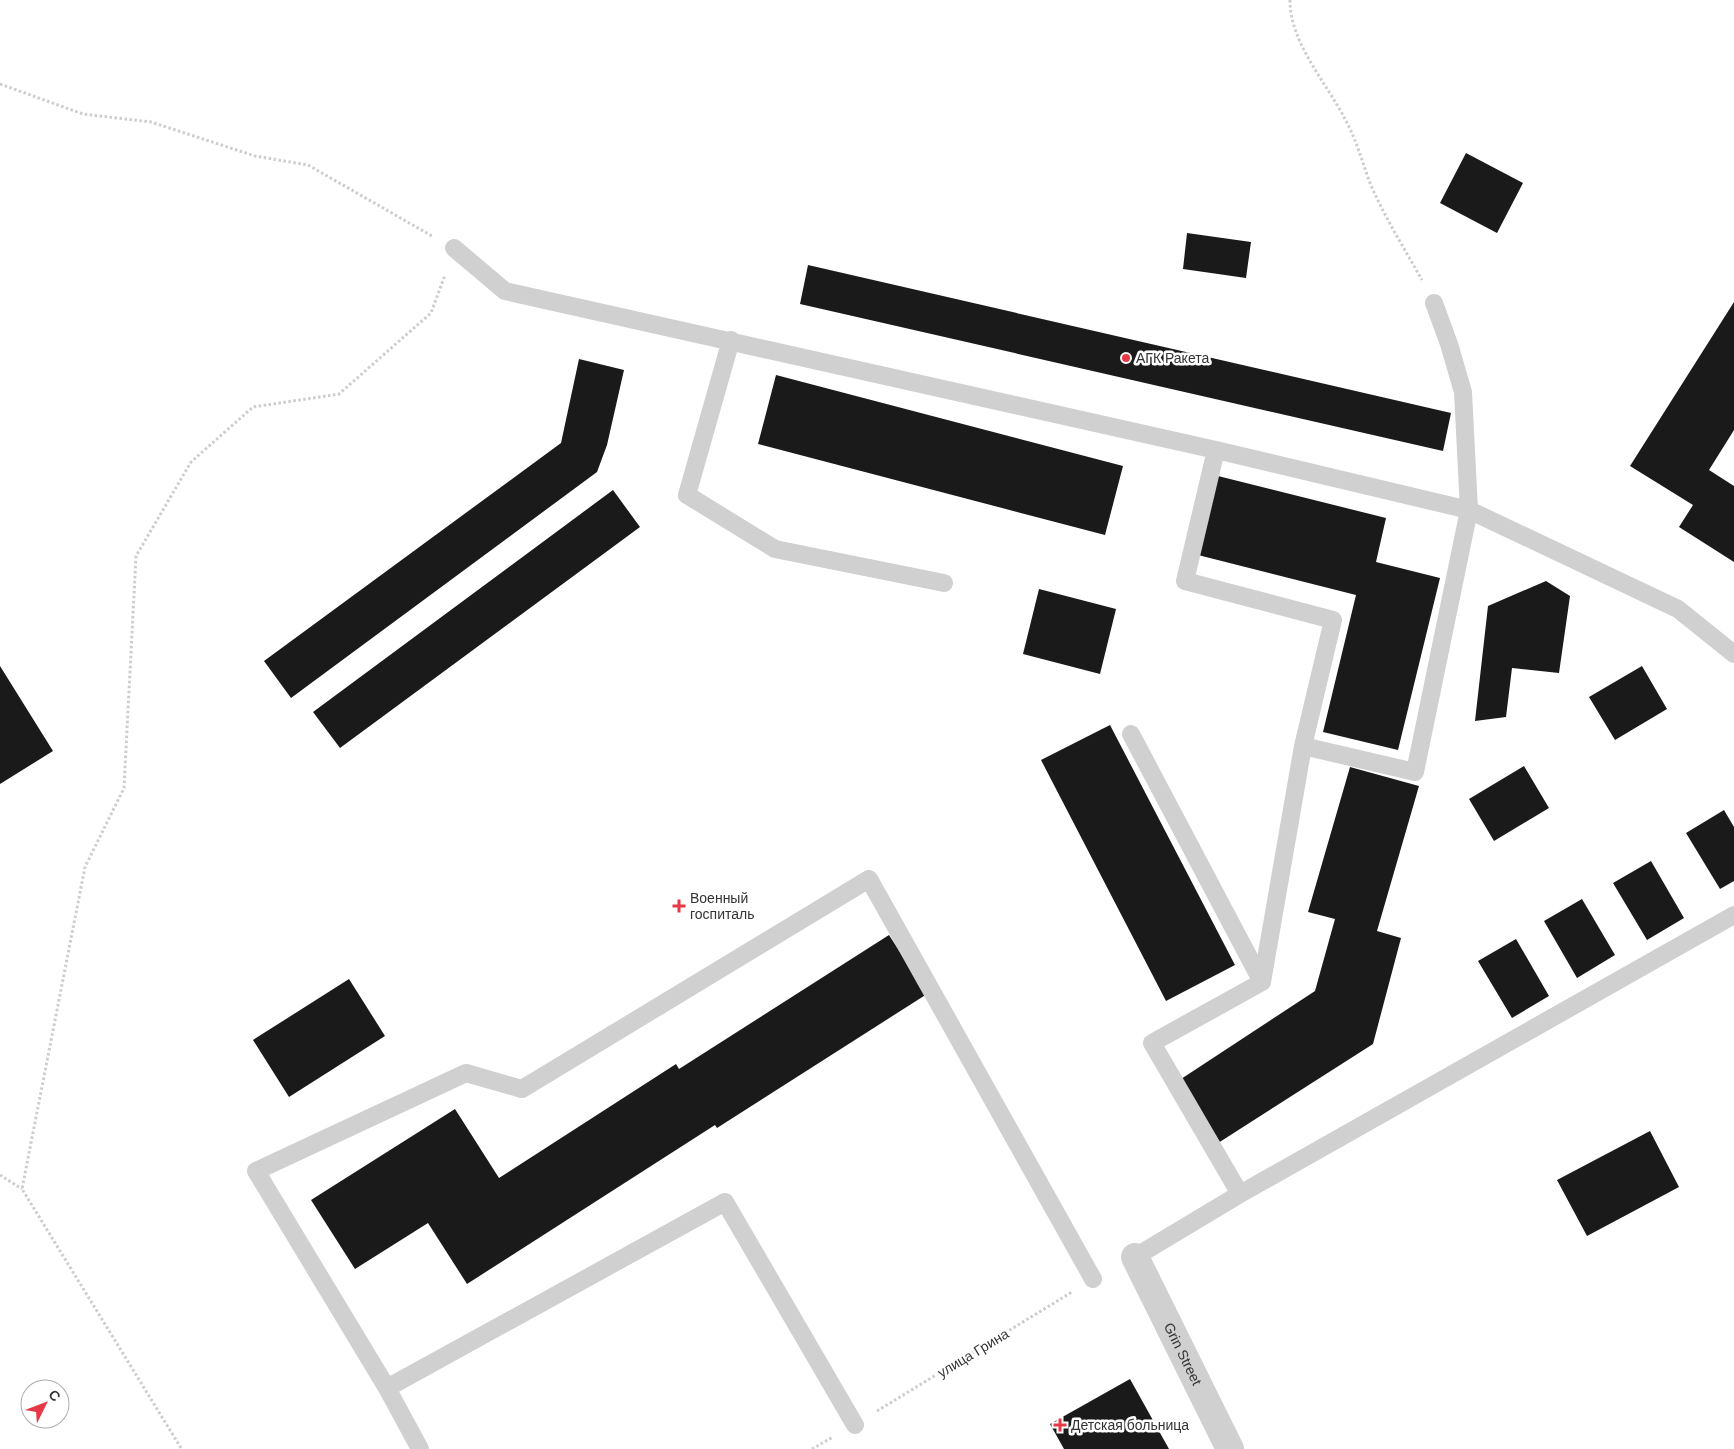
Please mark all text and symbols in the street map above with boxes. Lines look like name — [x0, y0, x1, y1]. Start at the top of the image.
place label: АГК Ракета — [1136, 350, 1209, 366]
marker: АГК Ракета — [1120, 352, 1132, 364]
place label: Военный госпиталь — [690, 890, 755, 922]
marker: Военный госпиталь — [672, 899, 686, 913]
street label: Grin Street — [1161, 1320, 1205, 1388]
street label: улица Грина — [934, 1325, 1012, 1381]
north arrow — [20, 1379, 70, 1429]
text: С — [45, 1386, 64, 1404]
place label: Детская больница — [1071, 1417, 1189, 1433]
marker: Детская больница — [1053, 1418, 1067, 1432]

